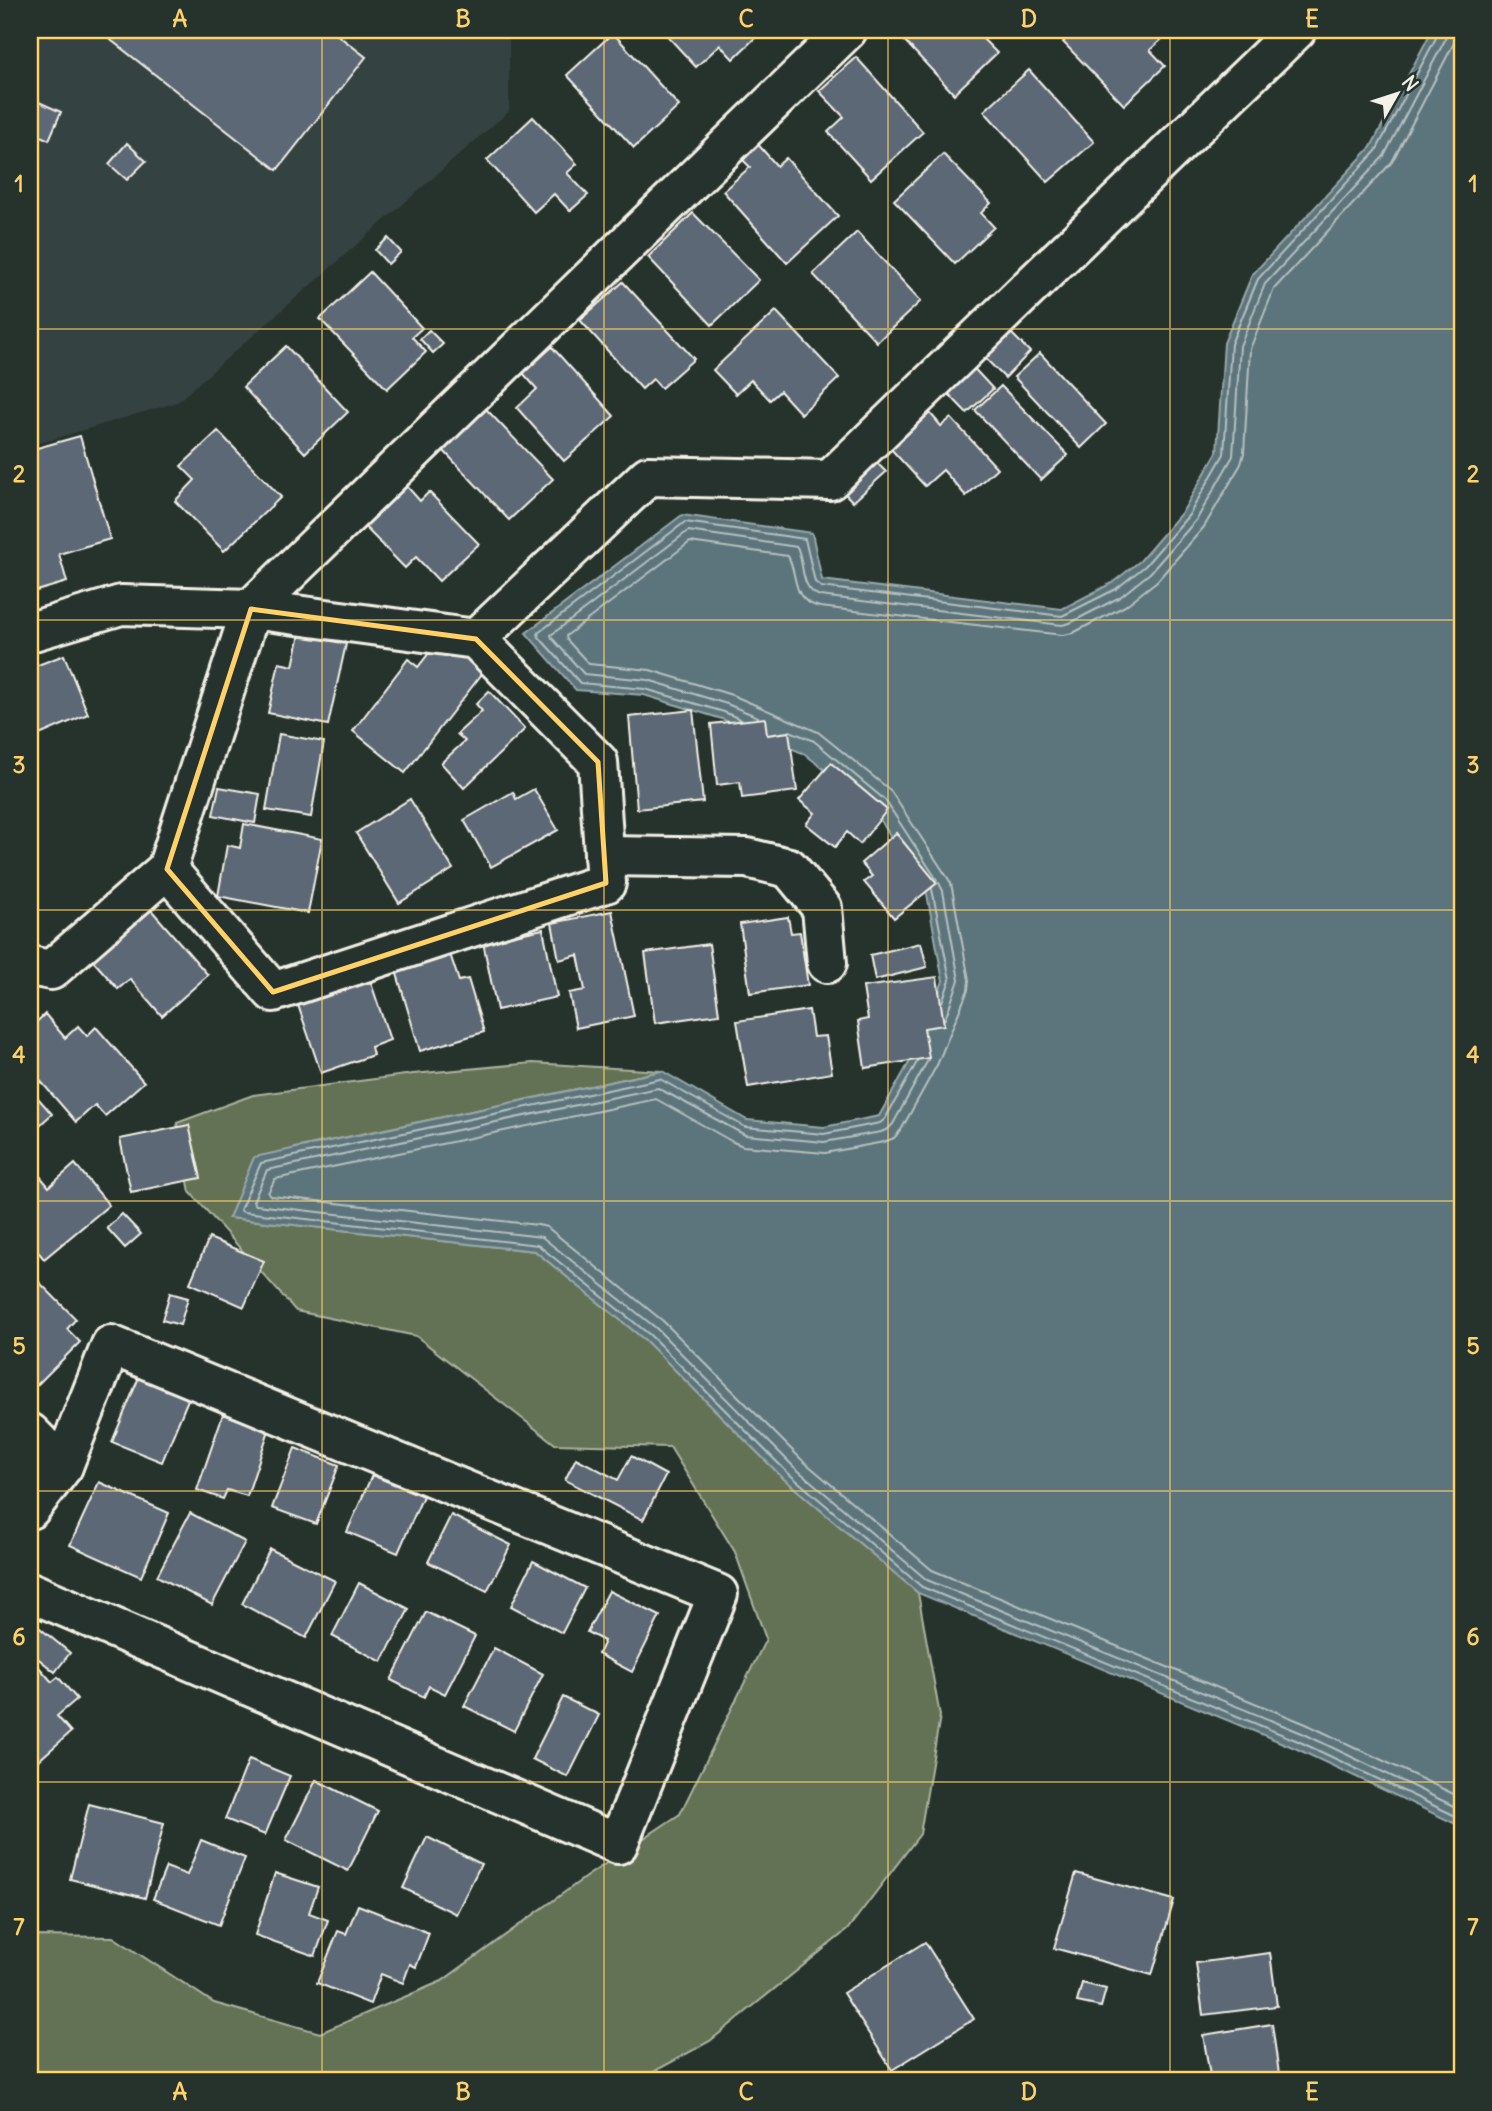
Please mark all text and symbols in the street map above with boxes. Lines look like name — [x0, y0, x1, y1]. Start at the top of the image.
text: A — [173, 4, 188, 33]
text: B — [455, 4, 471, 33]
text: C — [738, 4, 754, 33]
text: D — [1021, 4, 1037, 33]
text: E — [1305, 4, 1319, 33]
north arrow — [1362, 60, 1432, 130]
text: N — [1397, 71, 1424, 96]
text: 1 — [14, 169, 24, 198]
text: 1 — [1468, 169, 1478, 198]
text: 2 — [13, 459, 26, 488]
text: 2 — [1467, 459, 1480, 488]
text: 3 — [12, 750, 26, 779]
text: 3 — [1466, 750, 1480, 779]
text: 4 — [12, 1040, 26, 1069]
text: 4 — [1466, 1040, 1480, 1069]
text: 5 — [12, 1331, 26, 1360]
text: 5 — [1466, 1331, 1480, 1360]
text: 6 — [12, 1622, 26, 1651]
text: 6 — [1466, 1622, 1480, 1651]
text: 7 — [13, 1912, 25, 1941]
text: 7 — [1467, 1912, 1479, 1941]
text: A — [173, 2077, 188, 2106]
text: B — [455, 2077, 471, 2106]
text: C — [738, 2077, 754, 2106]
text: D — [1021, 2077, 1037, 2106]
text: E — [1305, 2077, 1319, 2106]

